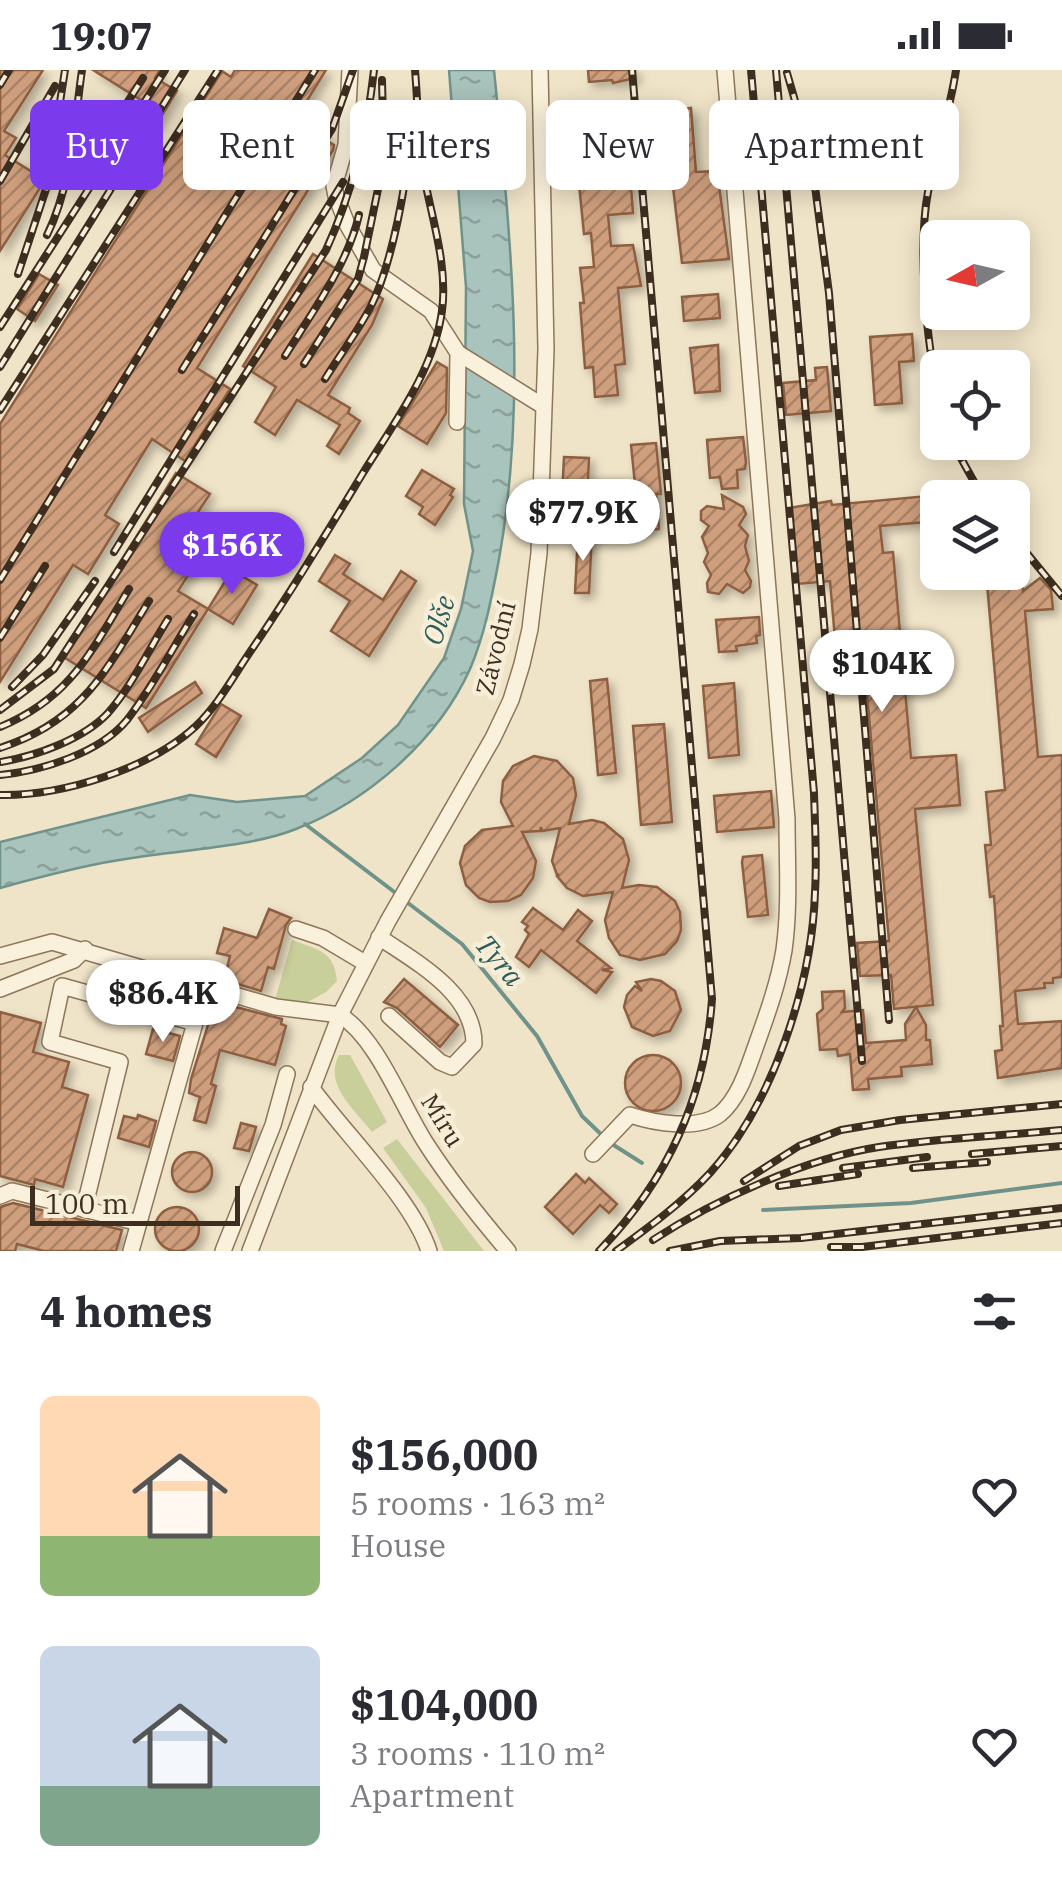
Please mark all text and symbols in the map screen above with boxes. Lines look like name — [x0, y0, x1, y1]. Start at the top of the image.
text: 19:07 — [50, 11, 153, 60]
chip: Buy — [30, 100, 163, 190]
chip: Rent — [183, 100, 330, 190]
chip: Filters — [350, 100, 526, 190]
chip: New — [546, 100, 689, 190]
chip: Apartment — [709, 100, 959, 190]
north arrow — [920, 220, 1030, 330]
map controls — [920, 220, 1030, 590]
button: locate — [920, 350, 1030, 460]
pin: $77.9K — [502, 479, 664, 564]
button: layers — [920, 480, 1030, 590]
text: $77.9K — [528, 490, 638, 532]
pin: $156K — [162, 512, 302, 597]
text: $156K — [181, 523, 283, 565]
water label: Olše — [413, 590, 463, 649]
street label: Závodní — [467, 597, 523, 698]
pin: $104K — [812, 630, 952, 715]
text: $104K — [831, 641, 933, 683]
water label: Tyra — [468, 926, 532, 994]
pin: $86.4K — [82, 960, 244, 1045]
text: $86.4K — [108, 971, 218, 1013]
street label: Míru — [414, 1087, 472, 1153]
scale bar — [30, 1181, 240, 1226]
text: 100 m — [45, 1185, 129, 1222]
text: 4 homes — [40, 1284, 213, 1339]
icon: filters — [967, 1284, 1022, 1339]
text: $156,000 — [350, 1427, 538, 1482]
icon: home — [120, 1436, 240, 1556]
icon: heart — [967, 1469, 1022, 1524]
text: 5 rooms · 163 m² — [350, 1482, 605, 1524]
text: House — [350, 1524, 446, 1566]
text: $104,000 — [350, 1677, 538, 1732]
icon: home — [120, 1686, 240, 1806]
icon: heart — [967, 1719, 1022, 1774]
text: 3 rooms · 110 m² — [350, 1732, 605, 1774]
text: Apartment — [350, 1774, 514, 1816]

